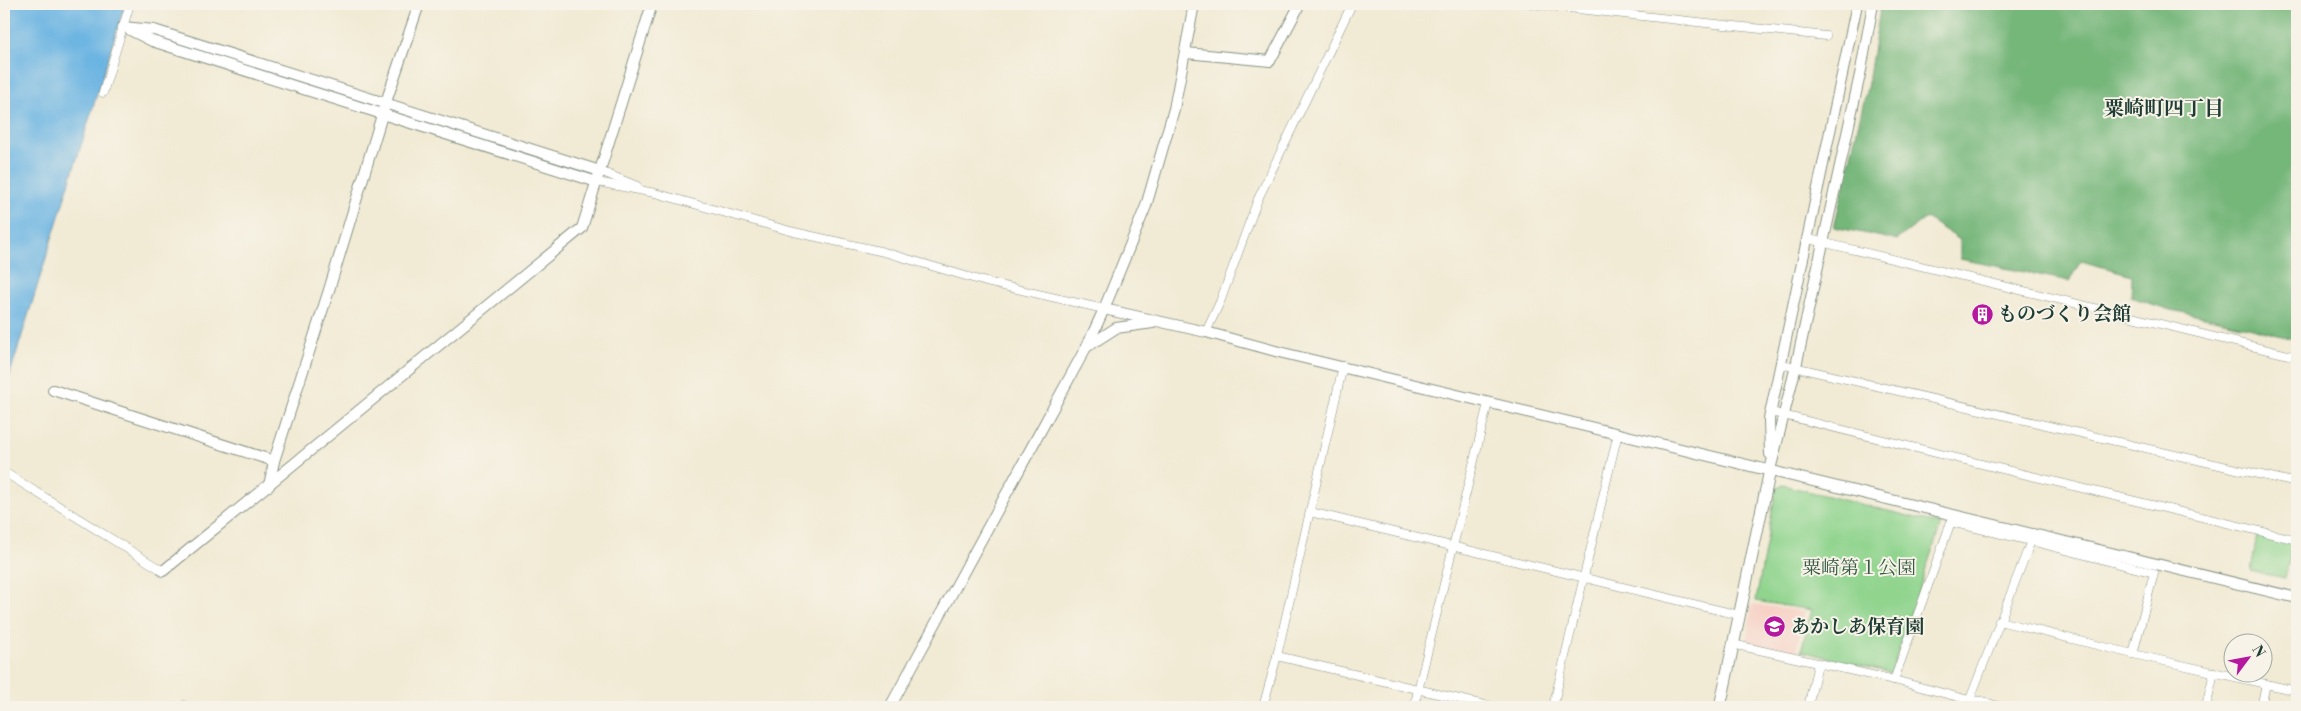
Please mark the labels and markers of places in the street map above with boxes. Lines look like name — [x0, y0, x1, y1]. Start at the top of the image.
building icon: ものづくり会館 — [1970, 302, 1994, 326]
place label: ものづくり会館 — [1998, 302, 2131, 326]
school or university icon: あかしあ保育園 — [1763, 615, 1787, 639]
place label: あかしあ保育園 — [1791, 615, 1924, 639]

